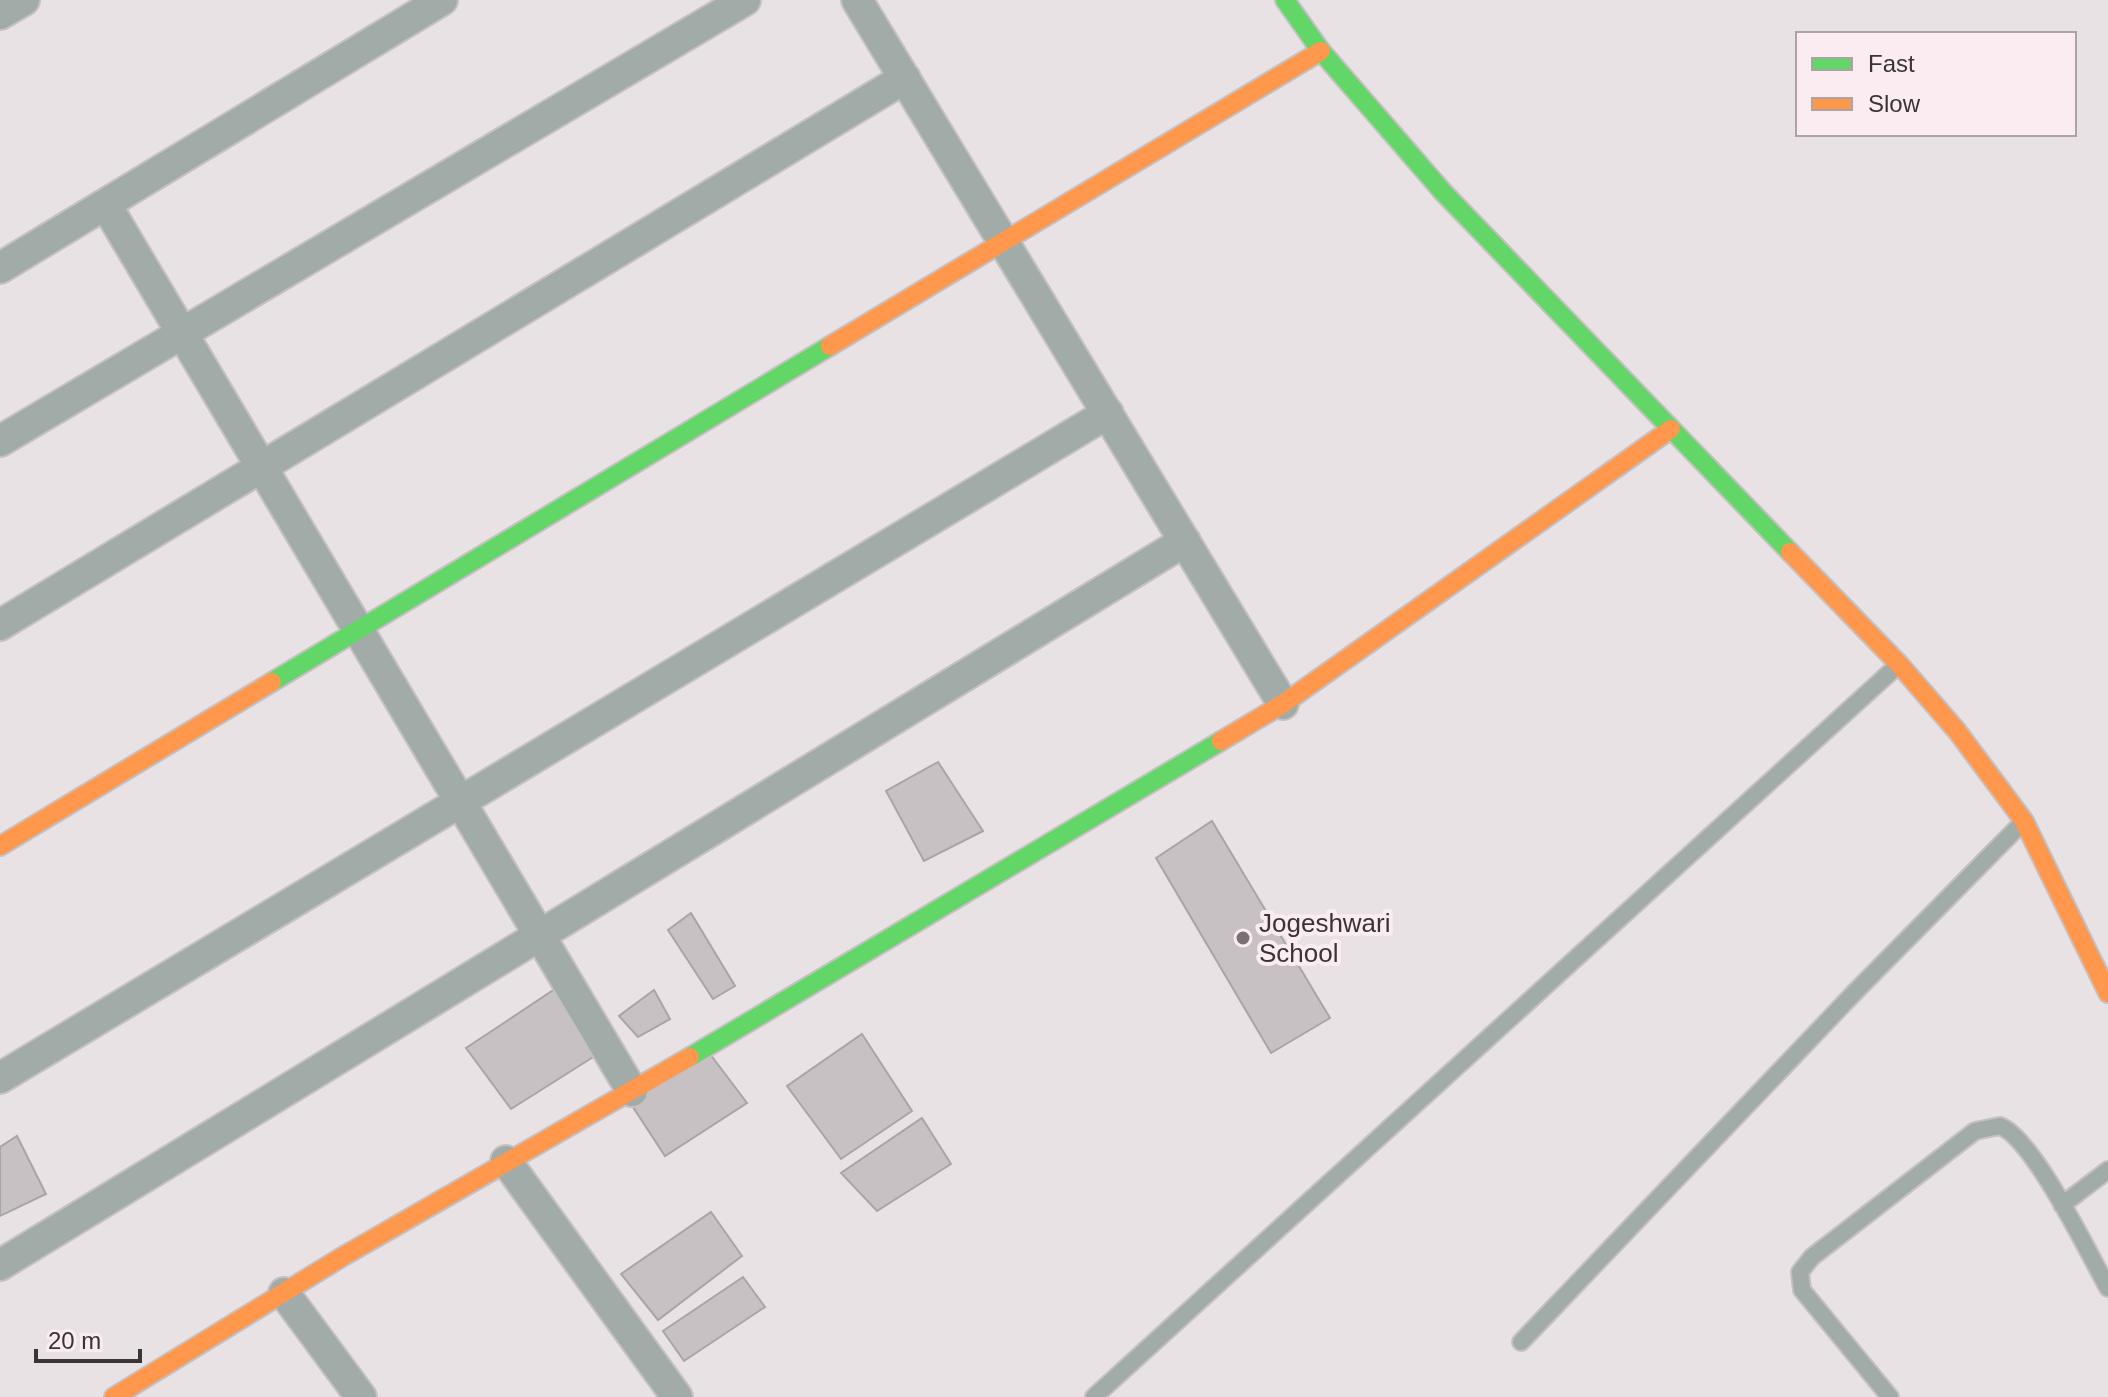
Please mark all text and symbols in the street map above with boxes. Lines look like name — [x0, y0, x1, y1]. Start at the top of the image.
legend — [1796, 32, 2076, 136]
text: Fast — [1868, 50, 1915, 77]
text: Slow — [1868, 90, 1921, 117]
place label: Jogeshwari School — [1259, 908, 1391, 968]
marker: Jogeshwari School — [1234, 929, 1252, 947]
scale bar — [36, 1313, 140, 1363]
text: 20 m — [48, 1327, 101, 1354]

